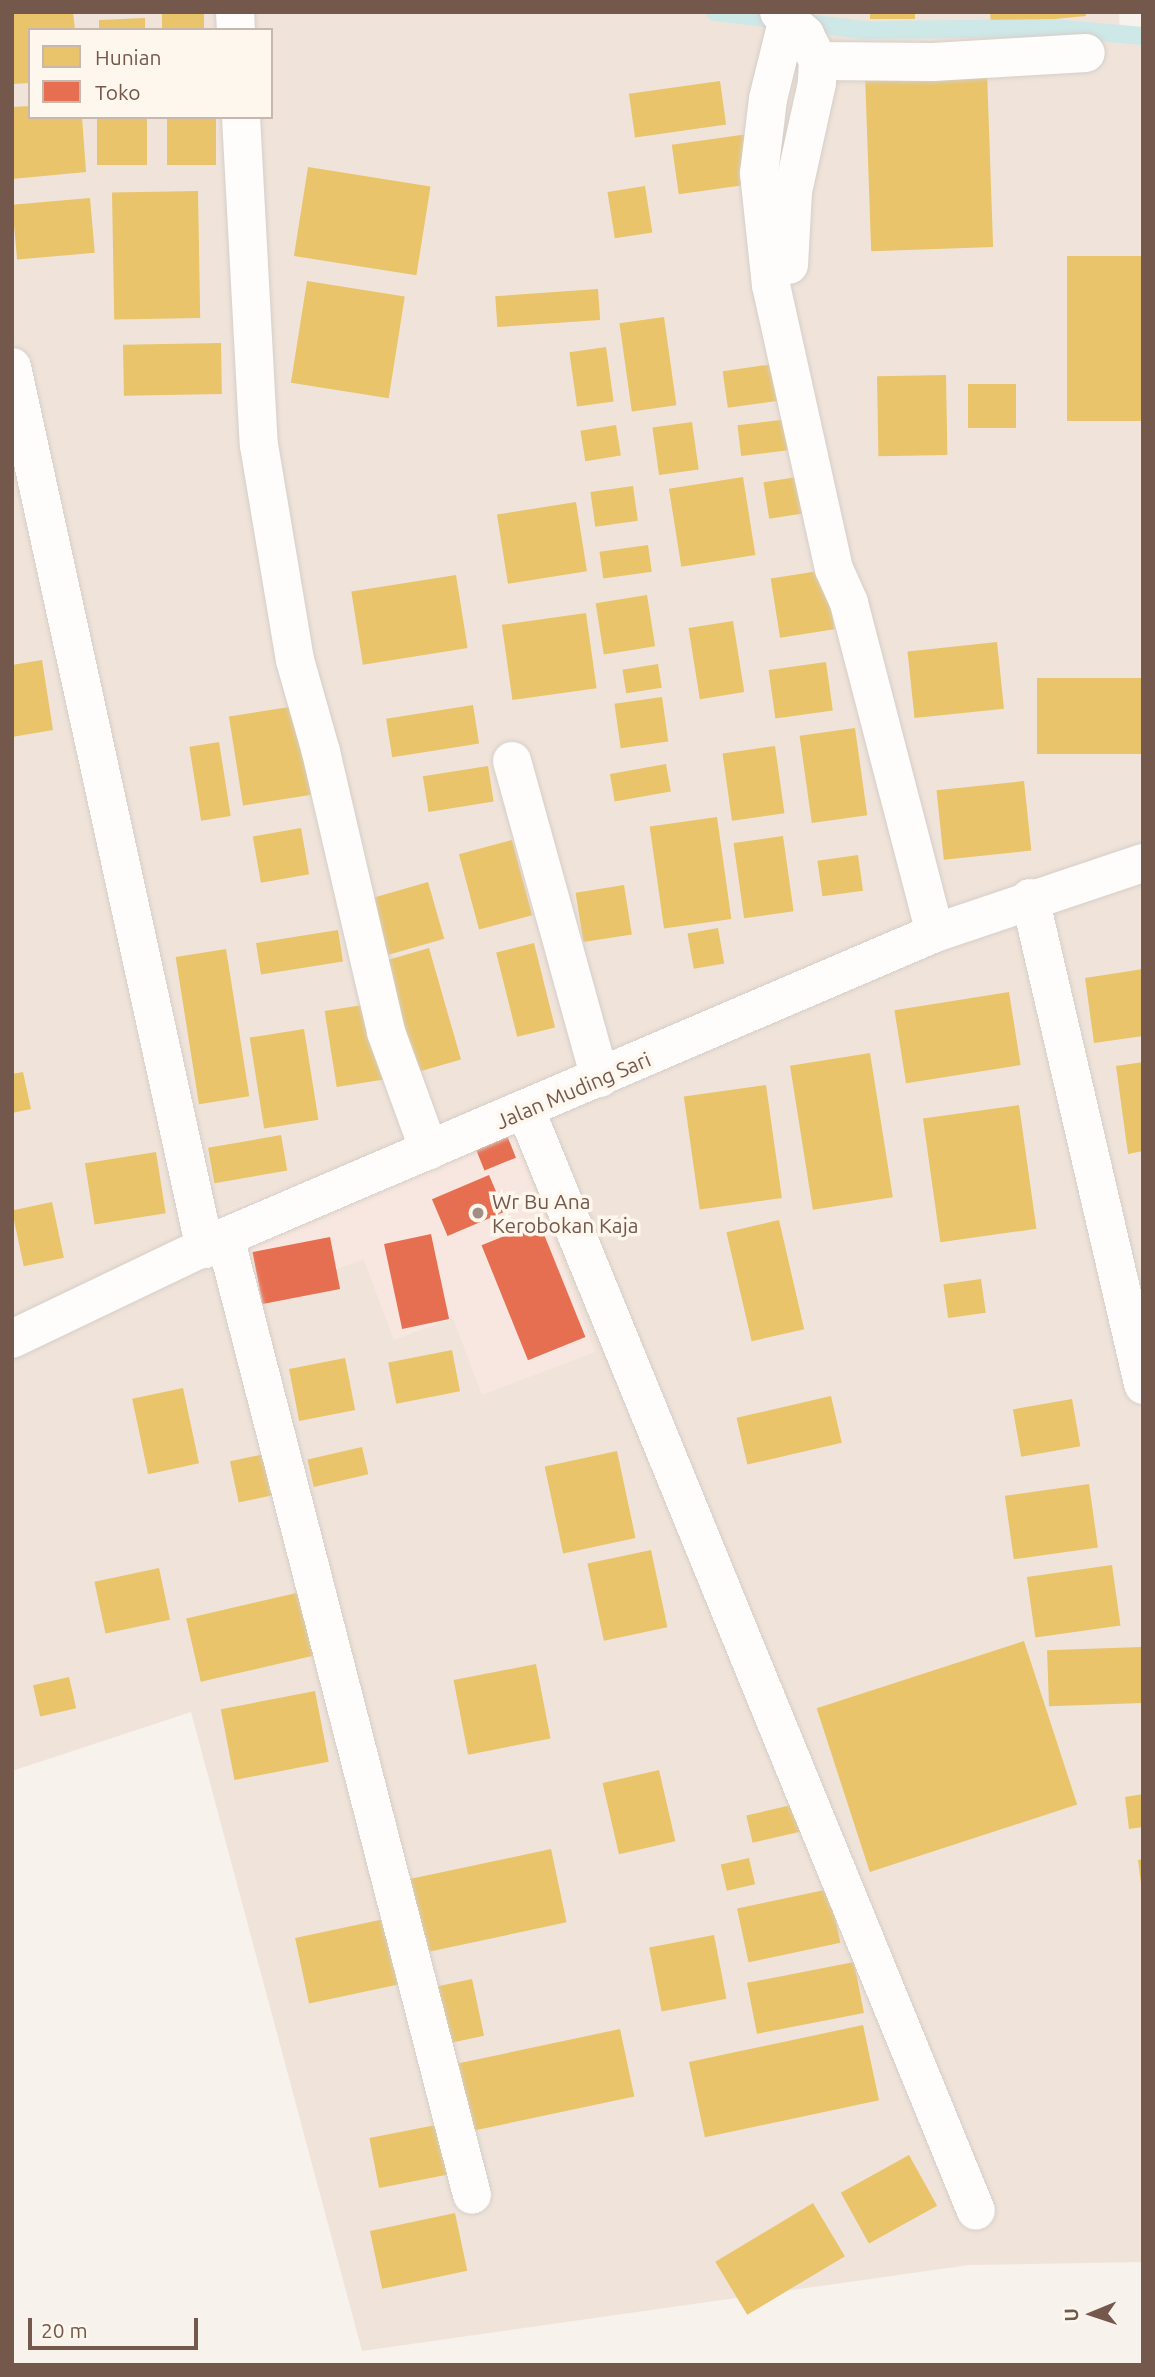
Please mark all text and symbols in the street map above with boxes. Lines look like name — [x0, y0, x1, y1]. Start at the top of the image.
legend — [28, 28, 273, 119]
text: Hunian — [95, 45, 162, 69]
text: Toko — [95, 80, 140, 104]
street label: Jalan Muding Sari — [492, 1046, 654, 1134]
place label: Wr Bu Ana Kerobokan Kaja — [492, 1188, 639, 1238]
marker: Wr Bu Ana Kerobokan Kaja — [470, 1205, 486, 1221]
north arrow — [1057, 2279, 1127, 2349]
scale bar — [32, 2304, 201, 2348]
text: U — [1060, 2308, 1082, 2322]
text: 20 m — [41, 2318, 88, 2342]

